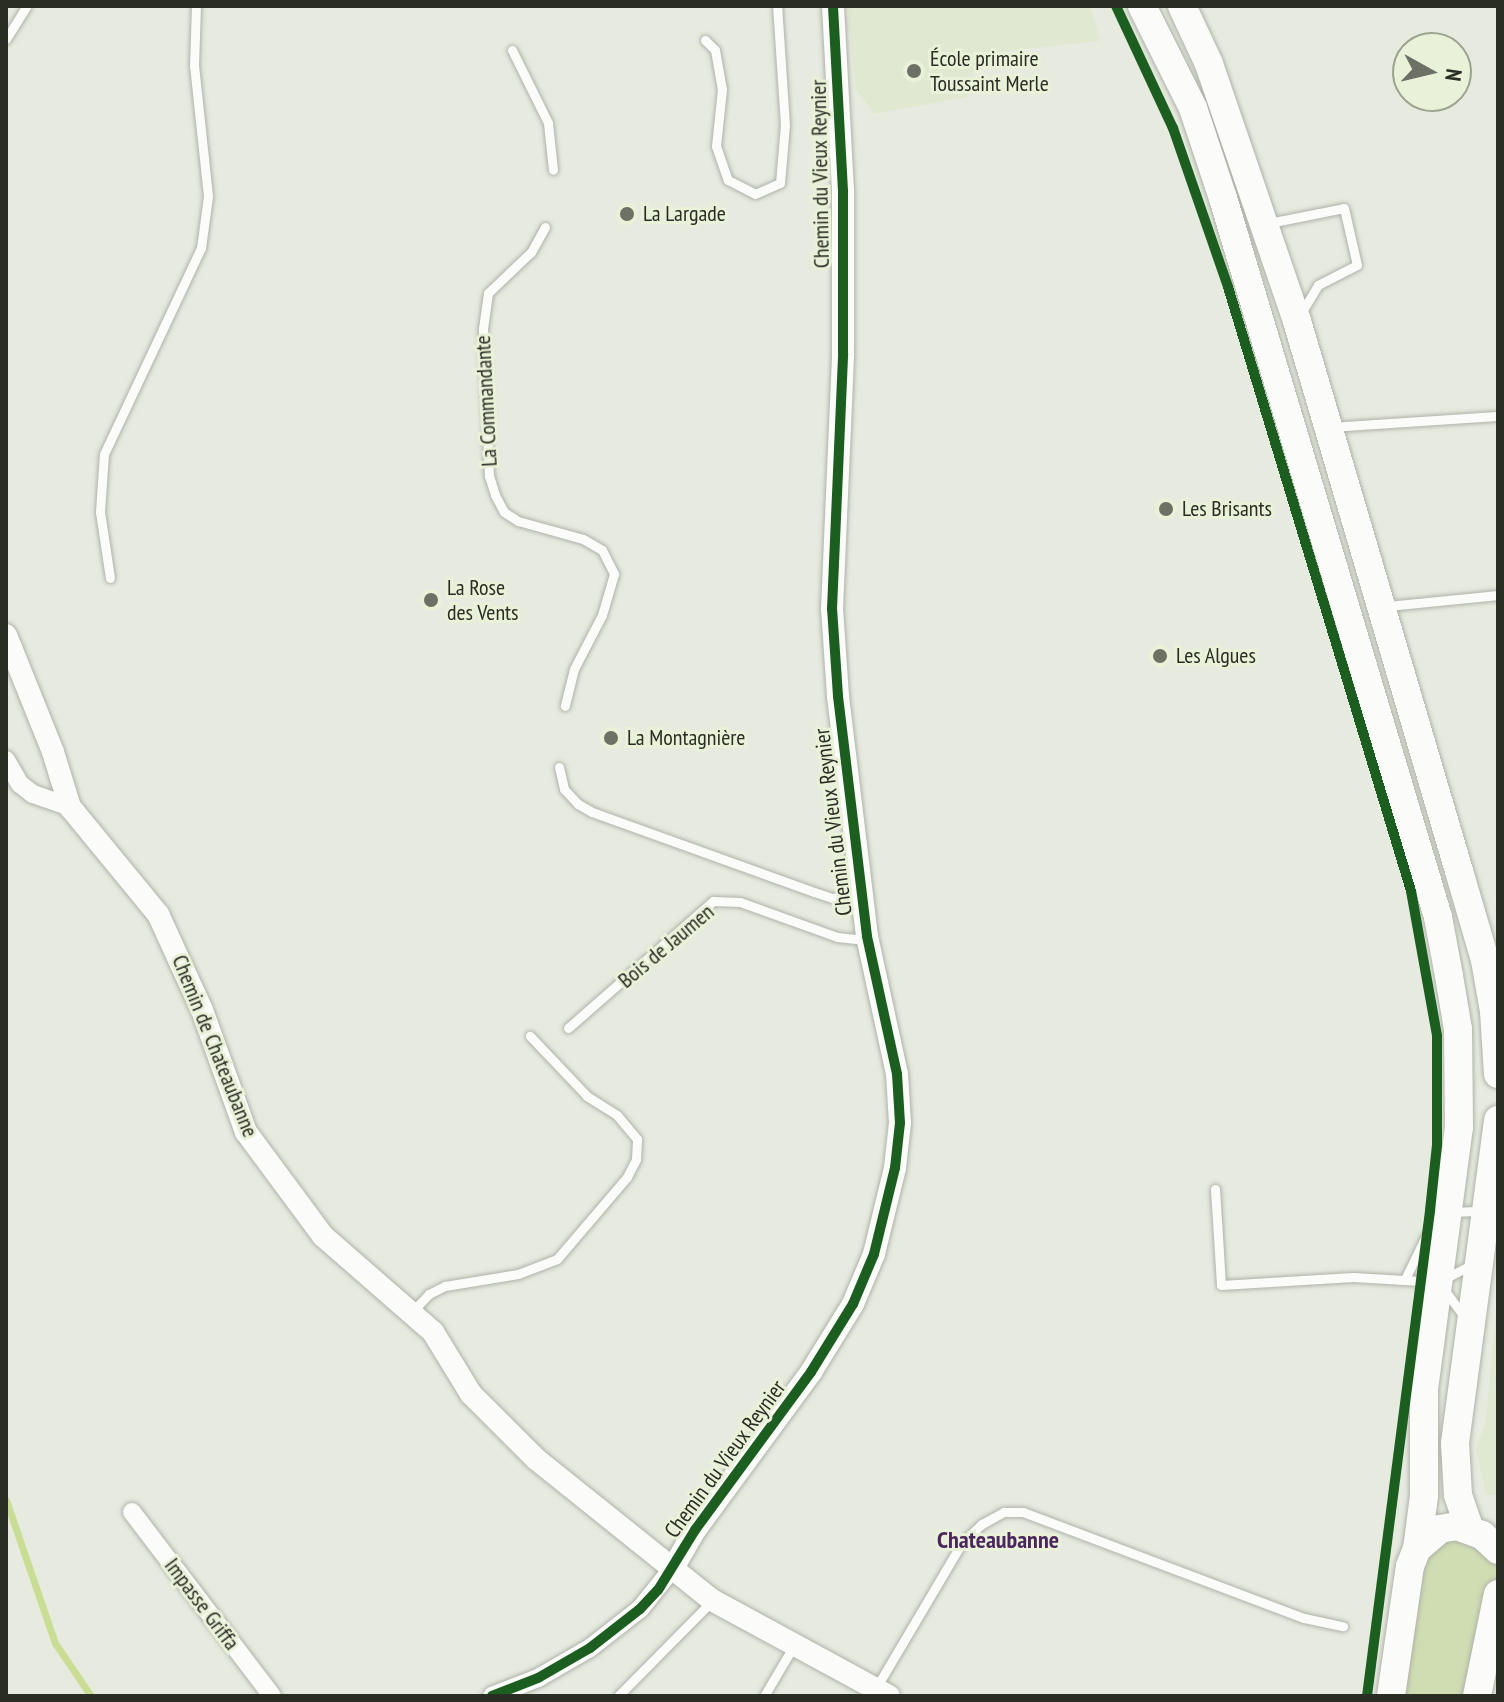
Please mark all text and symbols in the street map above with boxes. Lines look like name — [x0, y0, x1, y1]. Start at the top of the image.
north arrow — [1392, 32, 1472, 112]
place label: École primaire Toussaint Merle — [930, 45, 1049, 96]
marker: École primaire Toussaint Merle — [905, 62, 923, 80]
text: N — [1439, 67, 1468, 83]
street label: Chemin du Vieux Reynier — [805, 79, 835, 269]
place label: La Largade — [643, 201, 726, 227]
marker: La Largade — [618, 205, 636, 223]
street label: La Commandante — [469, 335, 503, 467]
place label: Les Brisants — [1182, 496, 1272, 522]
marker: Les Brisants — [1157, 500, 1175, 518]
place label: La Rose des Vents — [447, 574, 519, 626]
marker: La Rose des Vents — [422, 591, 440, 609]
place label: Les Algues — [1176, 643, 1256, 669]
marker: Les Algues — [1151, 647, 1169, 665]
place label: La Montagnière — [627, 725, 745, 751]
street label: Chemin du Vieux Reynier — [808, 726, 858, 918]
marker: La Montagnière — [602, 729, 620, 747]
street label: Bois de Jaumen — [613, 898, 719, 994]
street label: Chemin de Chateaubanne — [166, 951, 264, 1141]
street label: Chemin du Vieux Reynier — [659, 1375, 791, 1543]
district label: Chateaubanne — [937, 1526, 1059, 1554]
street label: Impasse Griffa — [159, 1553, 245, 1655]

